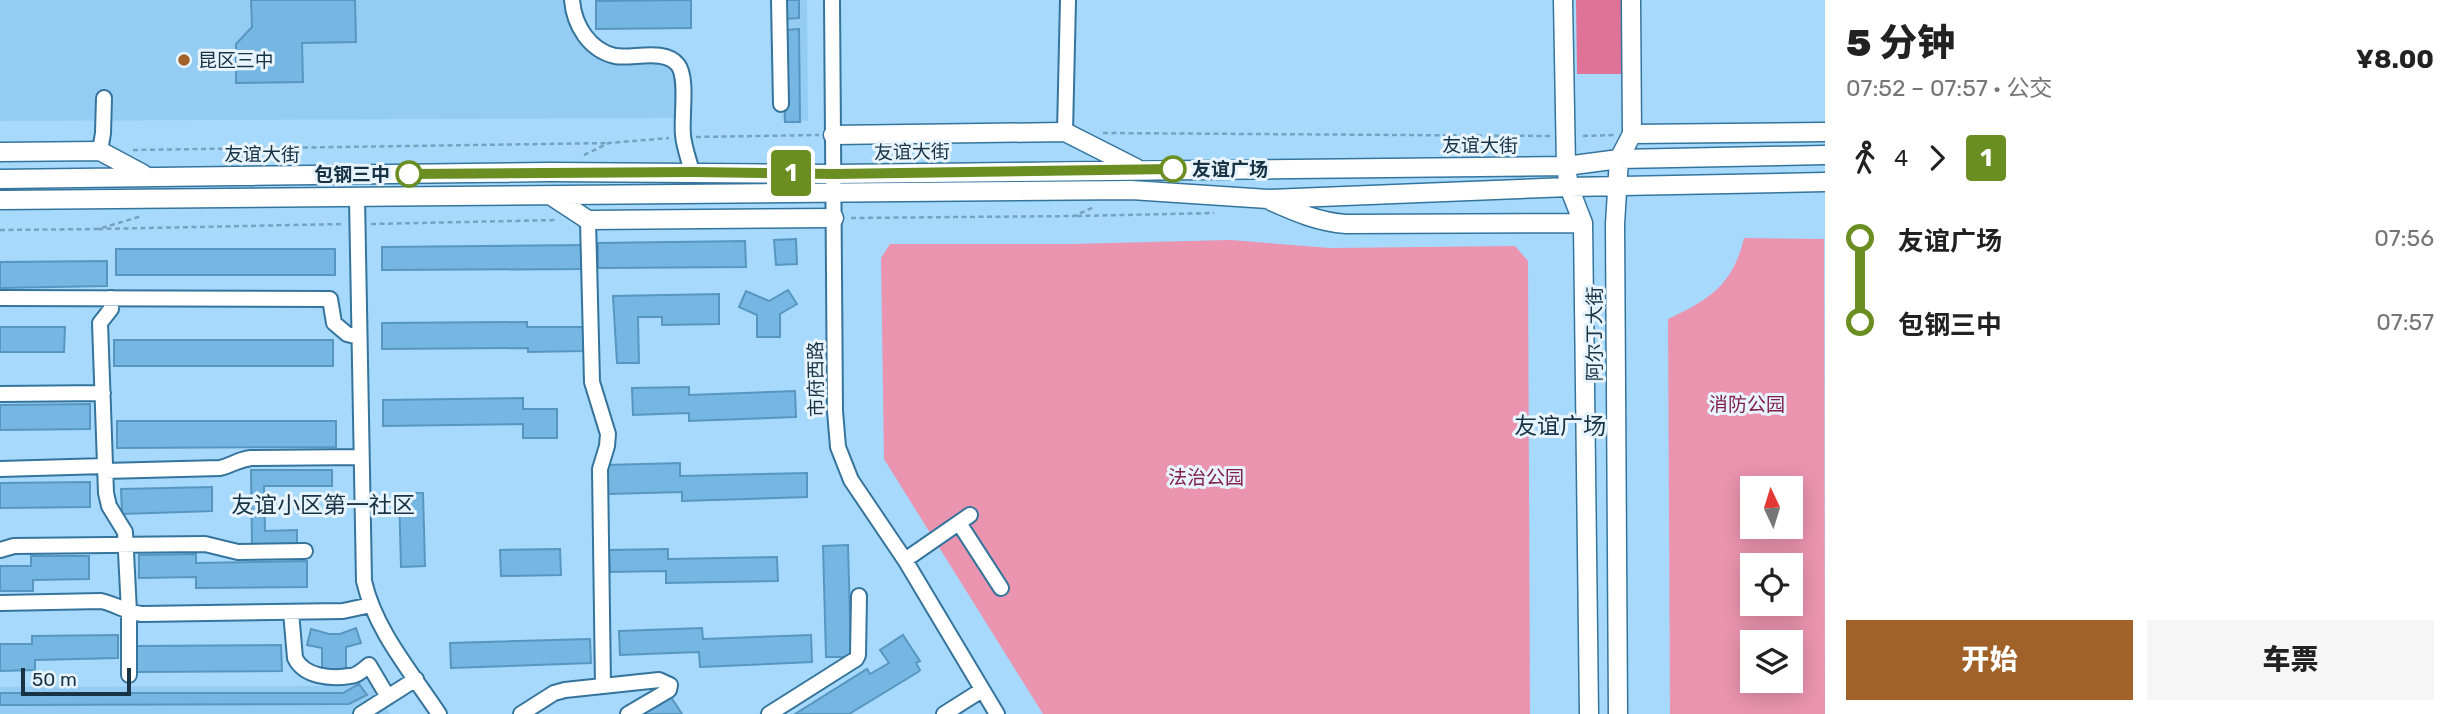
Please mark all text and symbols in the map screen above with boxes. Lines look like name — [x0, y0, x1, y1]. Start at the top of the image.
text: 5 分钟 — [1846, 20, 1955, 66]
text: ¥8.00 — [2356, 44, 2434, 75]
place label: 昆区三中 — [198, 49, 274, 72]
marker: 昆区三中 — [176, 52, 192, 68]
text: 07:52 – 07:57 · 公交 — [1846, 74, 2053, 102]
street label: 友谊大街 — [1442, 134, 1518, 157]
icon: walk — [1846, 139, 1884, 177]
icon: forward — [1918, 139, 1956, 177]
street label: 友谊大街 — [874, 140, 950, 164]
street label: 友谊大街 — [224, 143, 300, 166]
text: 4 — [1894, 144, 1908, 172]
text: 1 — [1980, 144, 1992, 172]
line badge: 1 — [768, 150, 814, 196]
marker: 友谊广场 — [1160, 156, 1186, 182]
place label: 友谊广场 — [1192, 158, 1268, 181]
text: 1 — [785, 159, 797, 187]
marker: 包钢三中 — [396, 161, 422, 187]
place label: 包钢三中 — [314, 163, 390, 186]
text: 07:56 — [2374, 224, 2434, 252]
text: 友谊广场 — [1898, 226, 2002, 257]
street label: 阿尔丁大街 — [1583, 286, 1606, 382]
text: 07:57 — [2376, 308, 2434, 336]
text: 包钢三中 — [1898, 310, 2002, 341]
street label: 市府西路 — [804, 341, 828, 417]
park label: 消防公园 — [1709, 393, 1785, 416]
district label: 友谊广场 — [1514, 412, 1606, 440]
park label: 法治公园 — [1168, 466, 1244, 489]
north arrow — [1740, 476, 1802, 539]
map controls — [1740, 476, 1803, 693]
district label: 友谊小区第一社区 — [231, 491, 415, 519]
button: locate — [1740, 553, 1803, 616]
button: 开始 — [1846, 620, 2133, 700]
button: 车票 — [2147, 620, 2434, 700]
button: layers — [1740, 630, 1803, 693]
scale bar — [21, 665, 131, 697]
text: 50 m — [32, 668, 77, 691]

